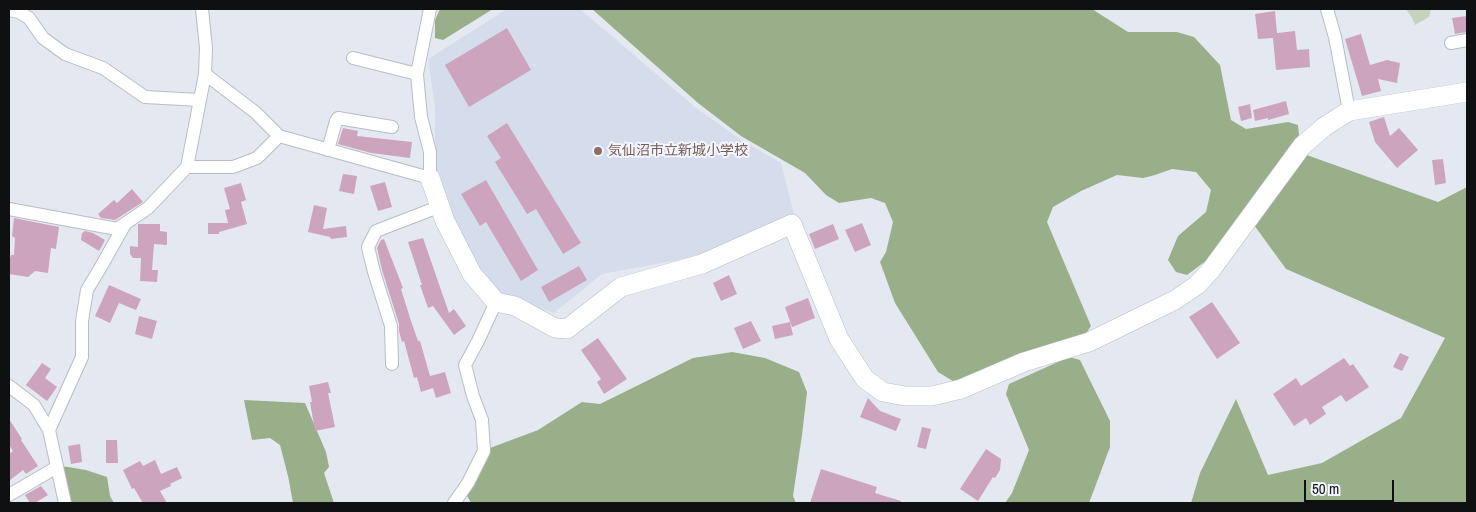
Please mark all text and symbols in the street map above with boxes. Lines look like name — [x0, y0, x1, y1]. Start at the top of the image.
place label: 気仙沼市立新城小学校 — [608, 143, 748, 159]
marker: 気仙沼市立新城小学校 — [592, 145, 604, 157]
scale bar — [1306, 470, 1396, 502]
text: 50 m — [1312, 478, 1339, 499]

